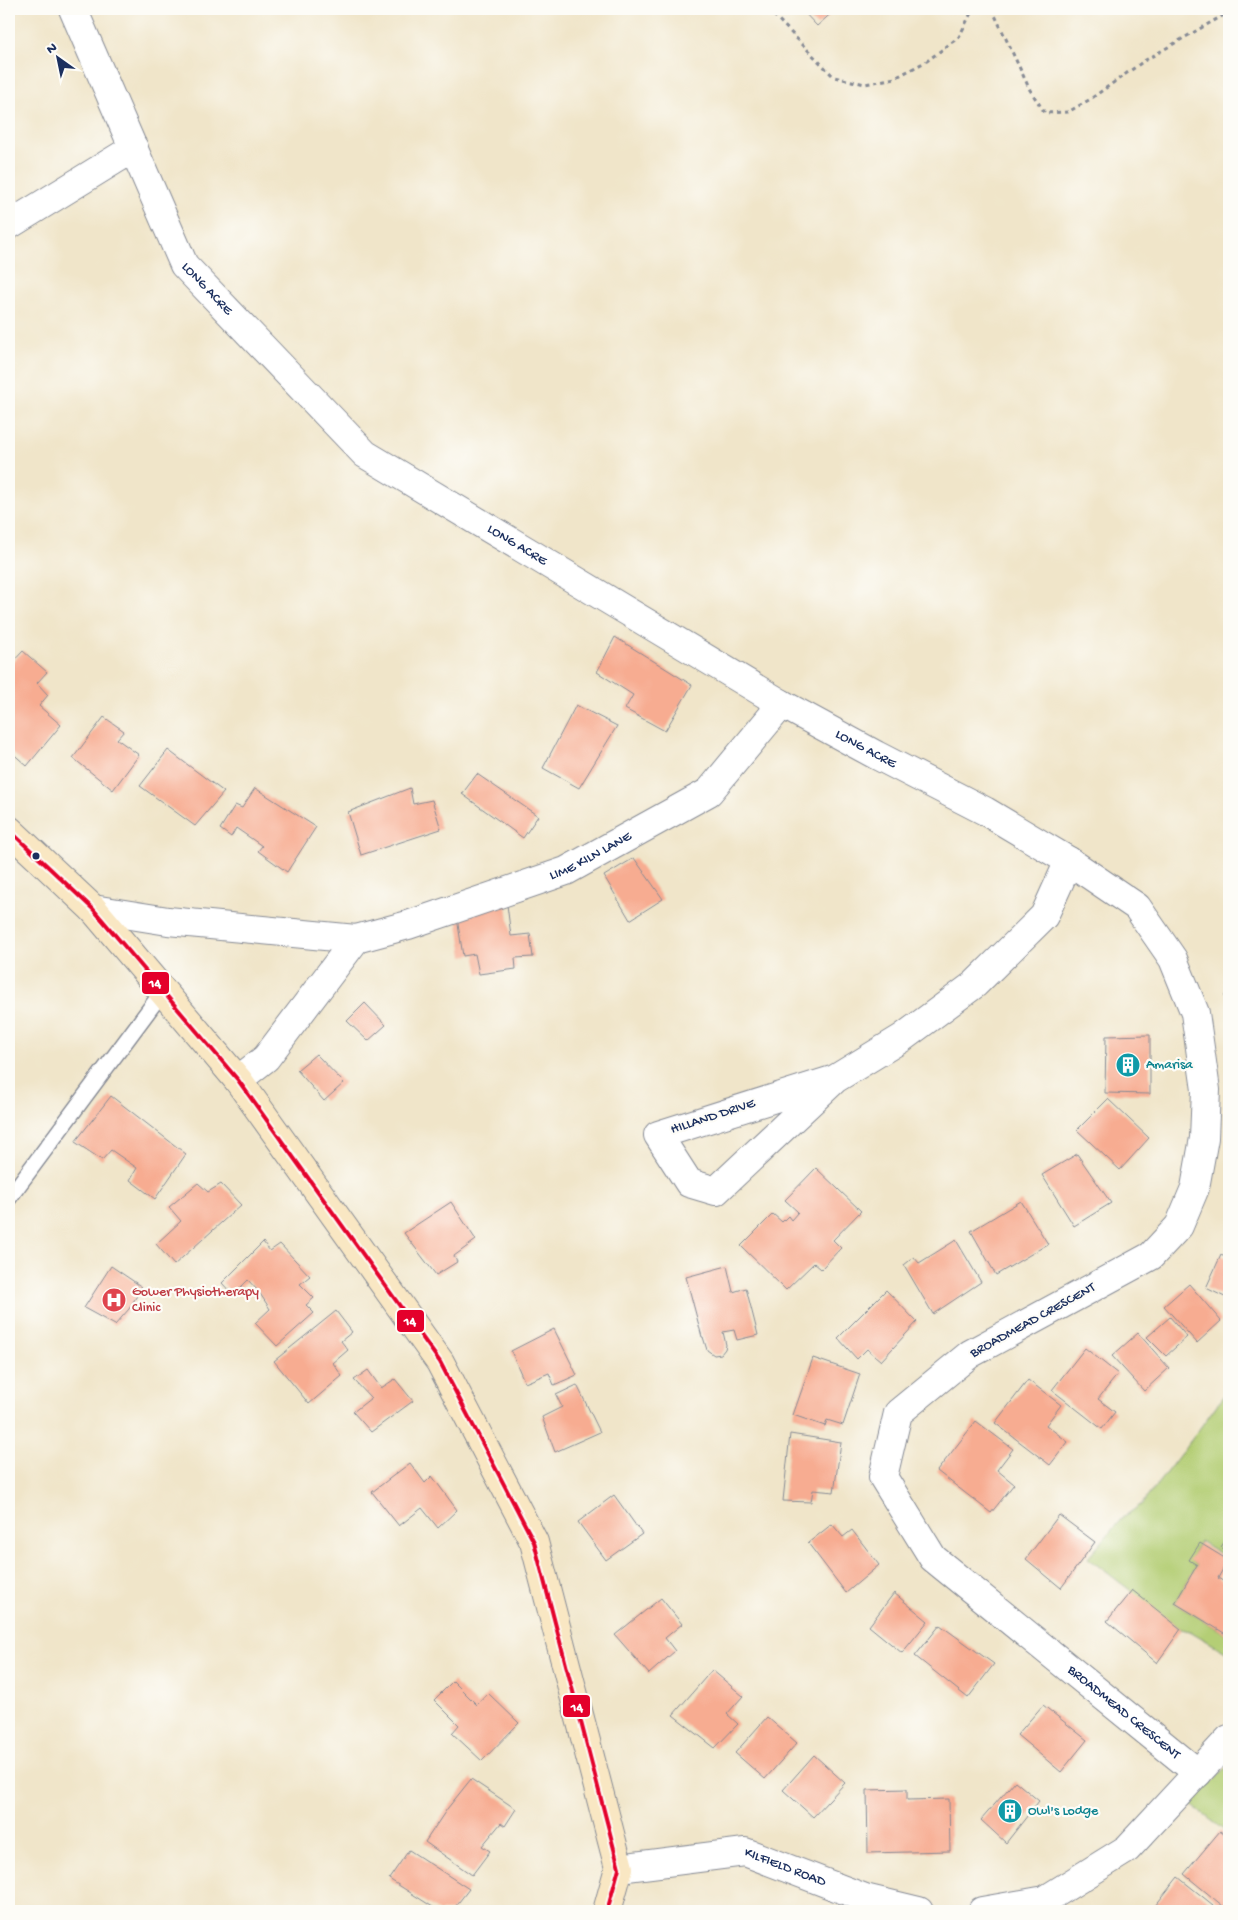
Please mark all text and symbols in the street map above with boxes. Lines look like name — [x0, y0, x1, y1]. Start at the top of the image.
north arrow — [32, 32, 82, 82]
text: N — [44, 40, 61, 59]
street label: LONG ACRE — [178, 259, 237, 320]
street label: LONG ACRE — [484, 521, 551, 570]
street label: LONG ACRE — [832, 726, 900, 773]
street label: LIME KILN LANE — [547, 827, 636, 884]
unlabelled marker — [31, 851, 41, 861]
line badge: 14 — [141, 971, 170, 995]
text: 14 — [148, 976, 162, 993]
building icon: Amarisa — [1115, 1052, 1141, 1078]
place label: Amarisa — [1146, 1057, 1194, 1074]
street label: HILLAND DRIVE — [669, 1095, 759, 1139]
street label: BROADMEAD CRESCENT — [967, 1279, 1099, 1363]
place label: Gower Physiotherapy Clinic — [132, 1284, 259, 1317]
hospital icon: Gower Physiotherapy Clinic — [101, 1287, 127, 1313]
line badge: 14 — [396, 1309, 425, 1333]
text: 14 — [403, 1314, 417, 1331]
street label: BROADMEAD CRESCENT — [1063, 1661, 1184, 1764]
line badge: 14 — [562, 1694, 591, 1718]
text: 14 — [570, 1700, 584, 1717]
building icon: Owl's Lodge — [997, 1798, 1023, 1824]
place label: Owl's Lodge — [1028, 1803, 1099, 1820]
street label: KILFIELD ROAD — [742, 1844, 829, 1891]

